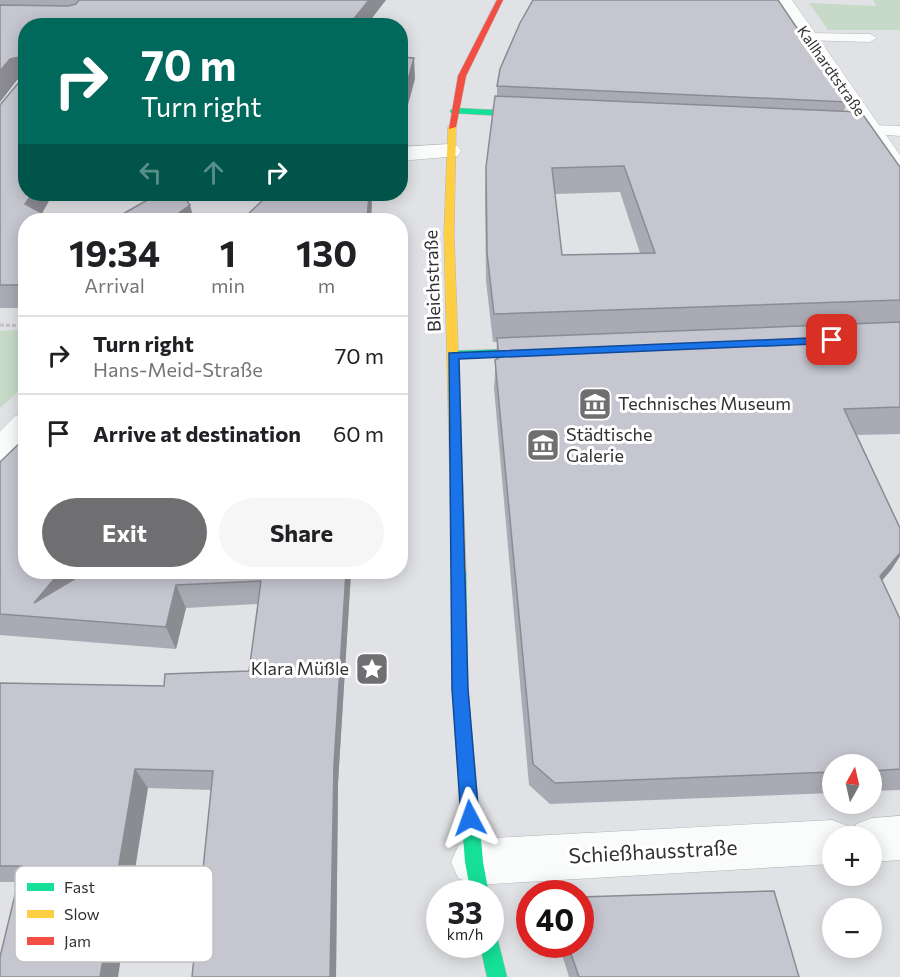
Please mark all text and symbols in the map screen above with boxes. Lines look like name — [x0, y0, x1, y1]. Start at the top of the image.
street label: Kallhardtstraße — [794, 22, 870, 119]
text: 70 m — [141, 38, 236, 90]
icon: right — [42, 42, 120, 120]
text: Turn right — [141, 90, 261, 123]
icon: left — [134, 156, 167, 189]
icon: ahead — [197, 156, 230, 189]
icon: right — [260, 156, 293, 189]
text: 19:34 — [69, 230, 160, 274]
text: 1 — [220, 230, 236, 274]
text: 130 — [296, 230, 357, 274]
street label: Bleichstraße — [419, 230, 445, 332]
text: Arrival — [84, 273, 145, 297]
text: min — [211, 273, 245, 297]
text: m — [318, 273, 335, 297]
pin — [806, 314, 857, 365]
icon: arrive — [815, 323, 848, 356]
text: Turn right — [93, 330, 194, 357]
icon: right — [42, 339, 75, 372]
text: 70 m — [335, 342, 384, 369]
text: Hans-Meid-Straße — [93, 357, 263, 381]
museum icon: Technisches Museum — [577, 386, 613, 422]
place label: Technisches Museum — [618, 392, 791, 414]
icon: arrive — [42, 417, 75, 450]
text: Arrive at destination — [93, 420, 301, 447]
text: 60 m — [333, 420, 384, 447]
place label: Städtische Galerie — [566, 423, 652, 466]
museum icon: Städtische Galerie — [525, 427, 561, 463]
button: Exit — [42, 498, 207, 567]
button: Share — [219, 498, 384, 567]
place icon: Klara Müßle — [354, 651, 390, 687]
place label: Klara Müßle — [251, 657, 349, 679]
north arrow — [822, 754, 882, 814]
map controls — [822, 754, 882, 958]
position arrow — [438, 786, 502, 850]
button: + — [822, 826, 882, 886]
street label: Schießhausstraße — [568, 834, 738, 867]
legend — [15, 866, 213, 962]
text: Fast — [64, 877, 95, 896]
speed limit sign: 40 — [516, 880, 594, 958]
text: 33 — [448, 893, 482, 930]
button: − — [822, 898, 882, 958]
text: Slow — [64, 904, 100, 923]
text: km/h — [447, 925, 483, 943]
text: Jam — [64, 931, 91, 950]

